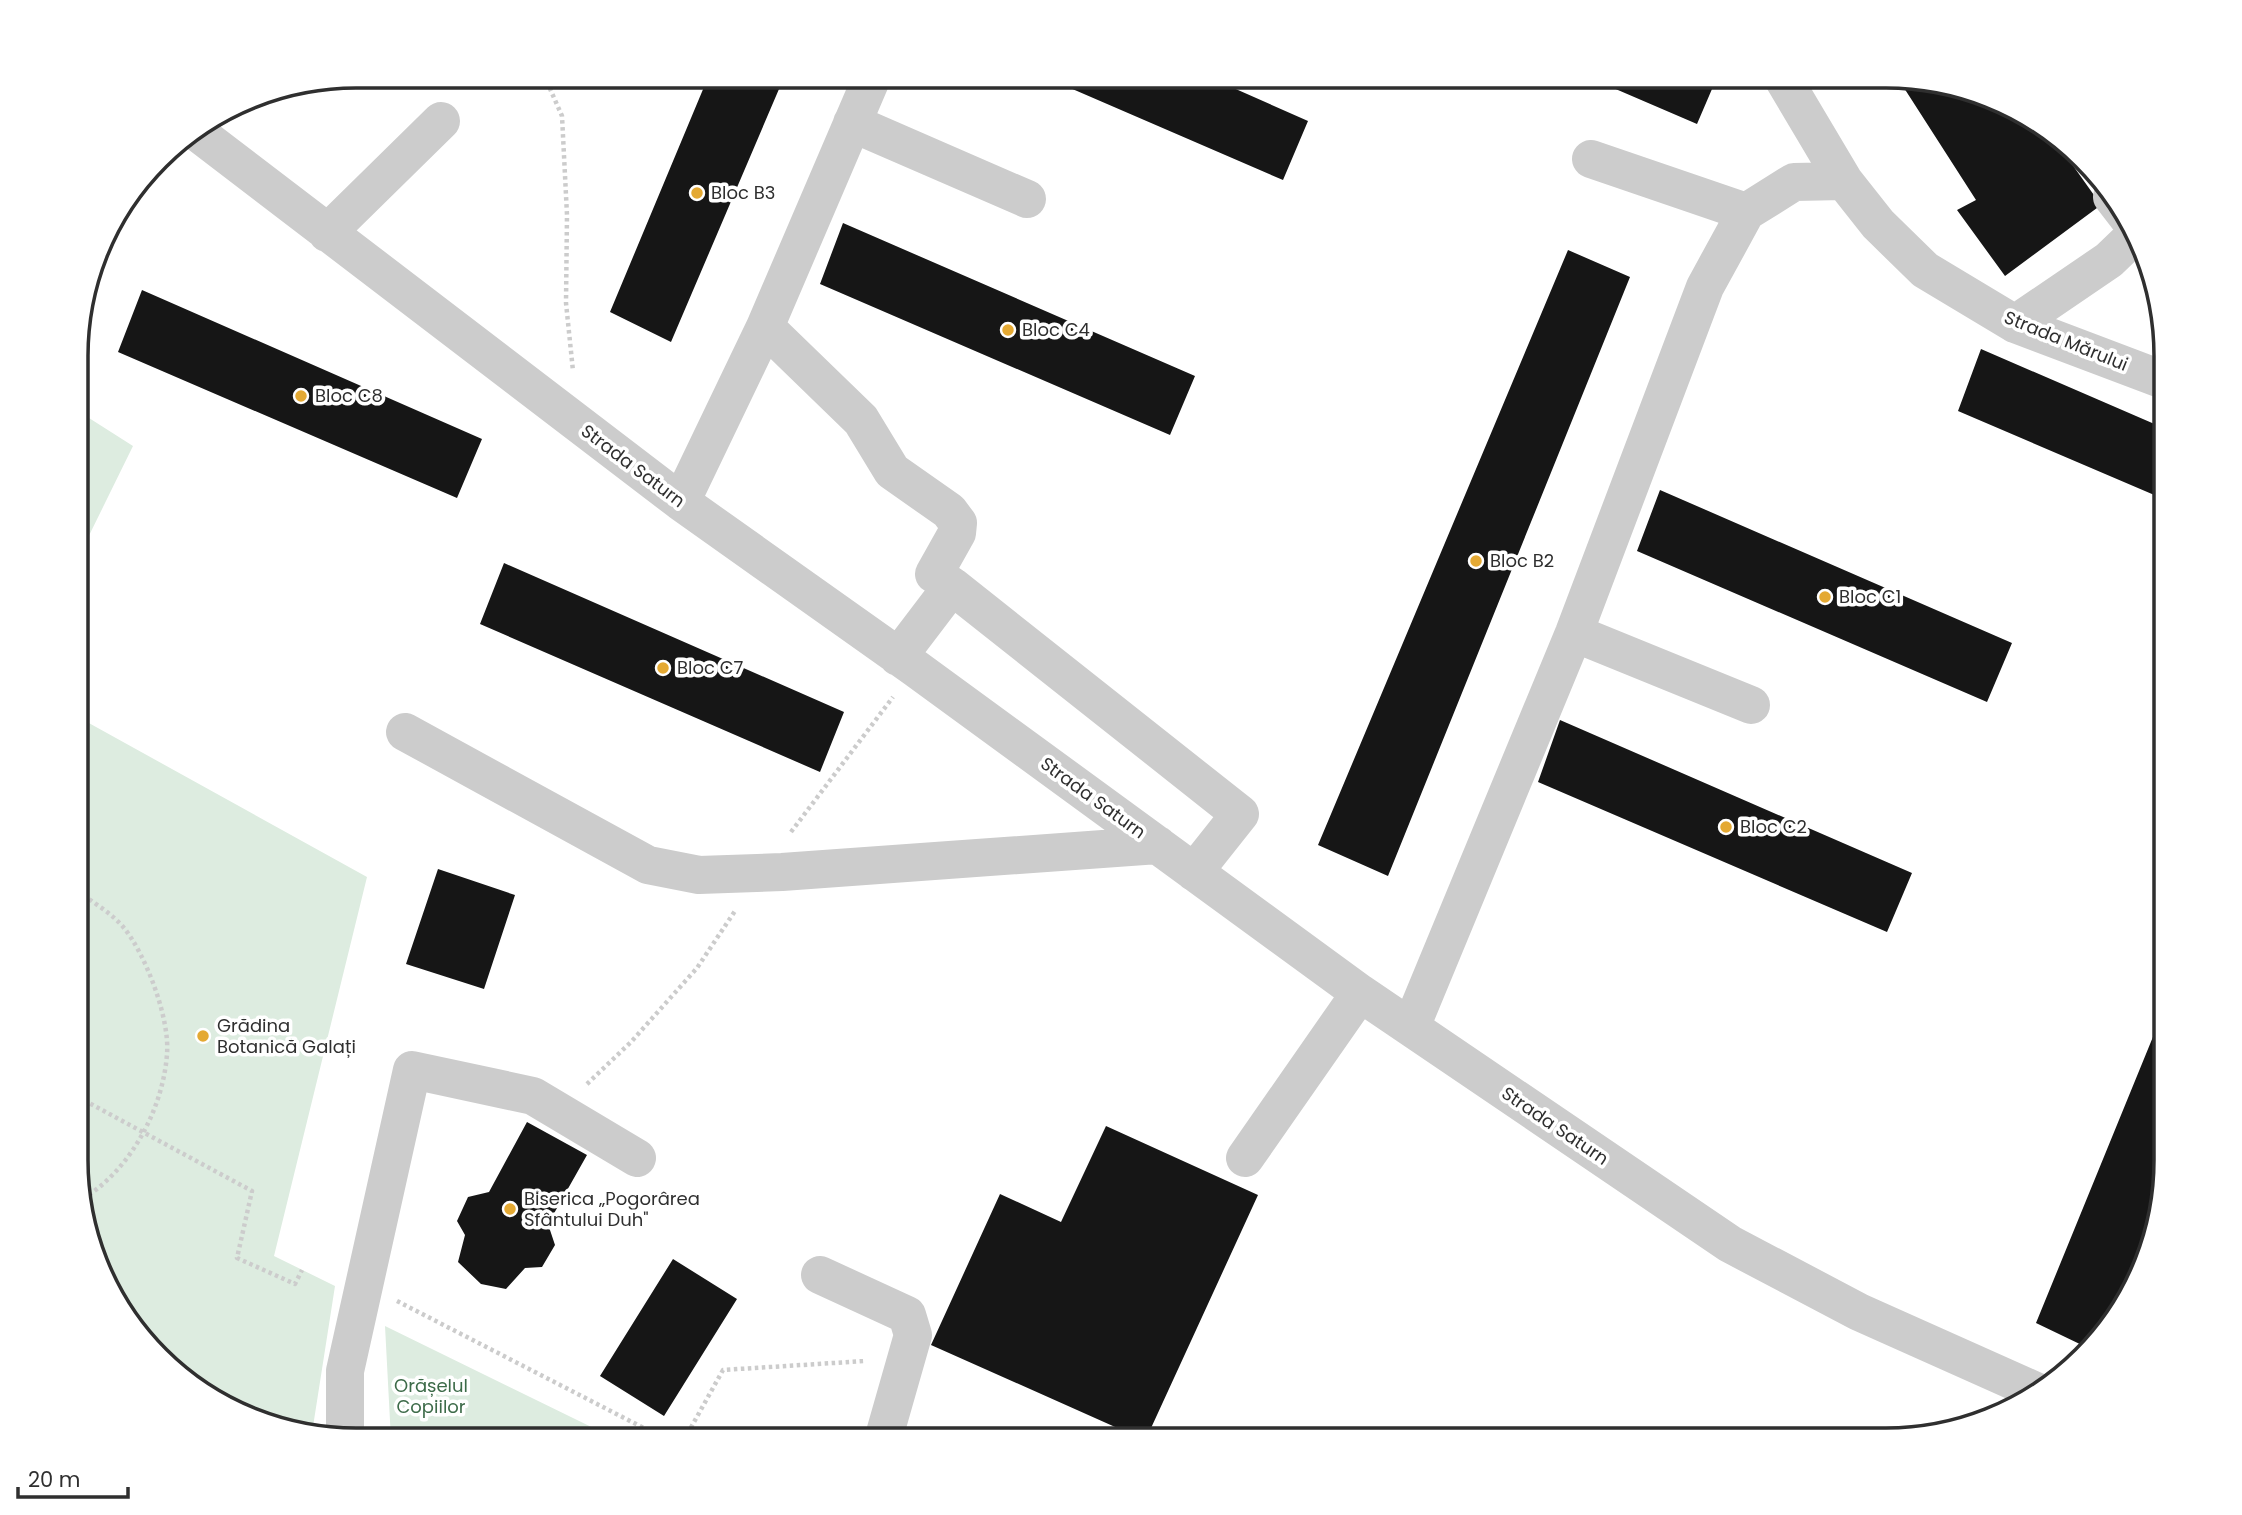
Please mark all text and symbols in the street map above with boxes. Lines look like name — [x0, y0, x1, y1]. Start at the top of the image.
place label: Bloc B3 — [711, 180, 775, 205]
marker: Bloc B3 — [689, 185, 705, 201]
street label: Strada Mărului — [2001, 304, 2132, 377]
place label: Bloc C4 — [1022, 317, 1090, 342]
marker: Bloc C4 — [1000, 322, 1016, 338]
place label: Bloc C8 — [315, 383, 383, 408]
marker: Bloc C8 — [293, 388, 309, 404]
street label: Strada Saturn — [576, 418, 690, 513]
place label: Bloc B2 — [1490, 548, 1554, 573]
marker: Bloc B2 — [1468, 553, 1484, 569]
place label: Bloc C1 — [1839, 584, 1901, 609]
marker: Bloc C1 — [1817, 589, 1833, 605]
place label: Bloc C7 — [677, 655, 744, 680]
marker: Bloc C7 — [655, 660, 671, 676]
street label: Strada Saturn — [1036, 751, 1151, 844]
place label: Bloc C2 — [1740, 814, 1807, 839]
marker: Bloc C2 — [1718, 819, 1734, 835]
place label: Grădina Botanică Galați — [217, 1013, 356, 1059]
marker: Grădina Botanică Galați — [195, 1028, 211, 1044]
street label: Strada Saturn — [1497, 1081, 1614, 1171]
place label: Biserica „Pogorârea Sfântului Duh" — [524, 1186, 700, 1232]
marker: Biserica „Pogorârea Sfântului Duh" — [502, 1201, 518, 1217]
park label: Orășelul Copiilor — [394, 1373, 468, 1419]
scale bar — [18, 1456, 128, 1500]
text: 20 m — [28, 1465, 81, 1494]

